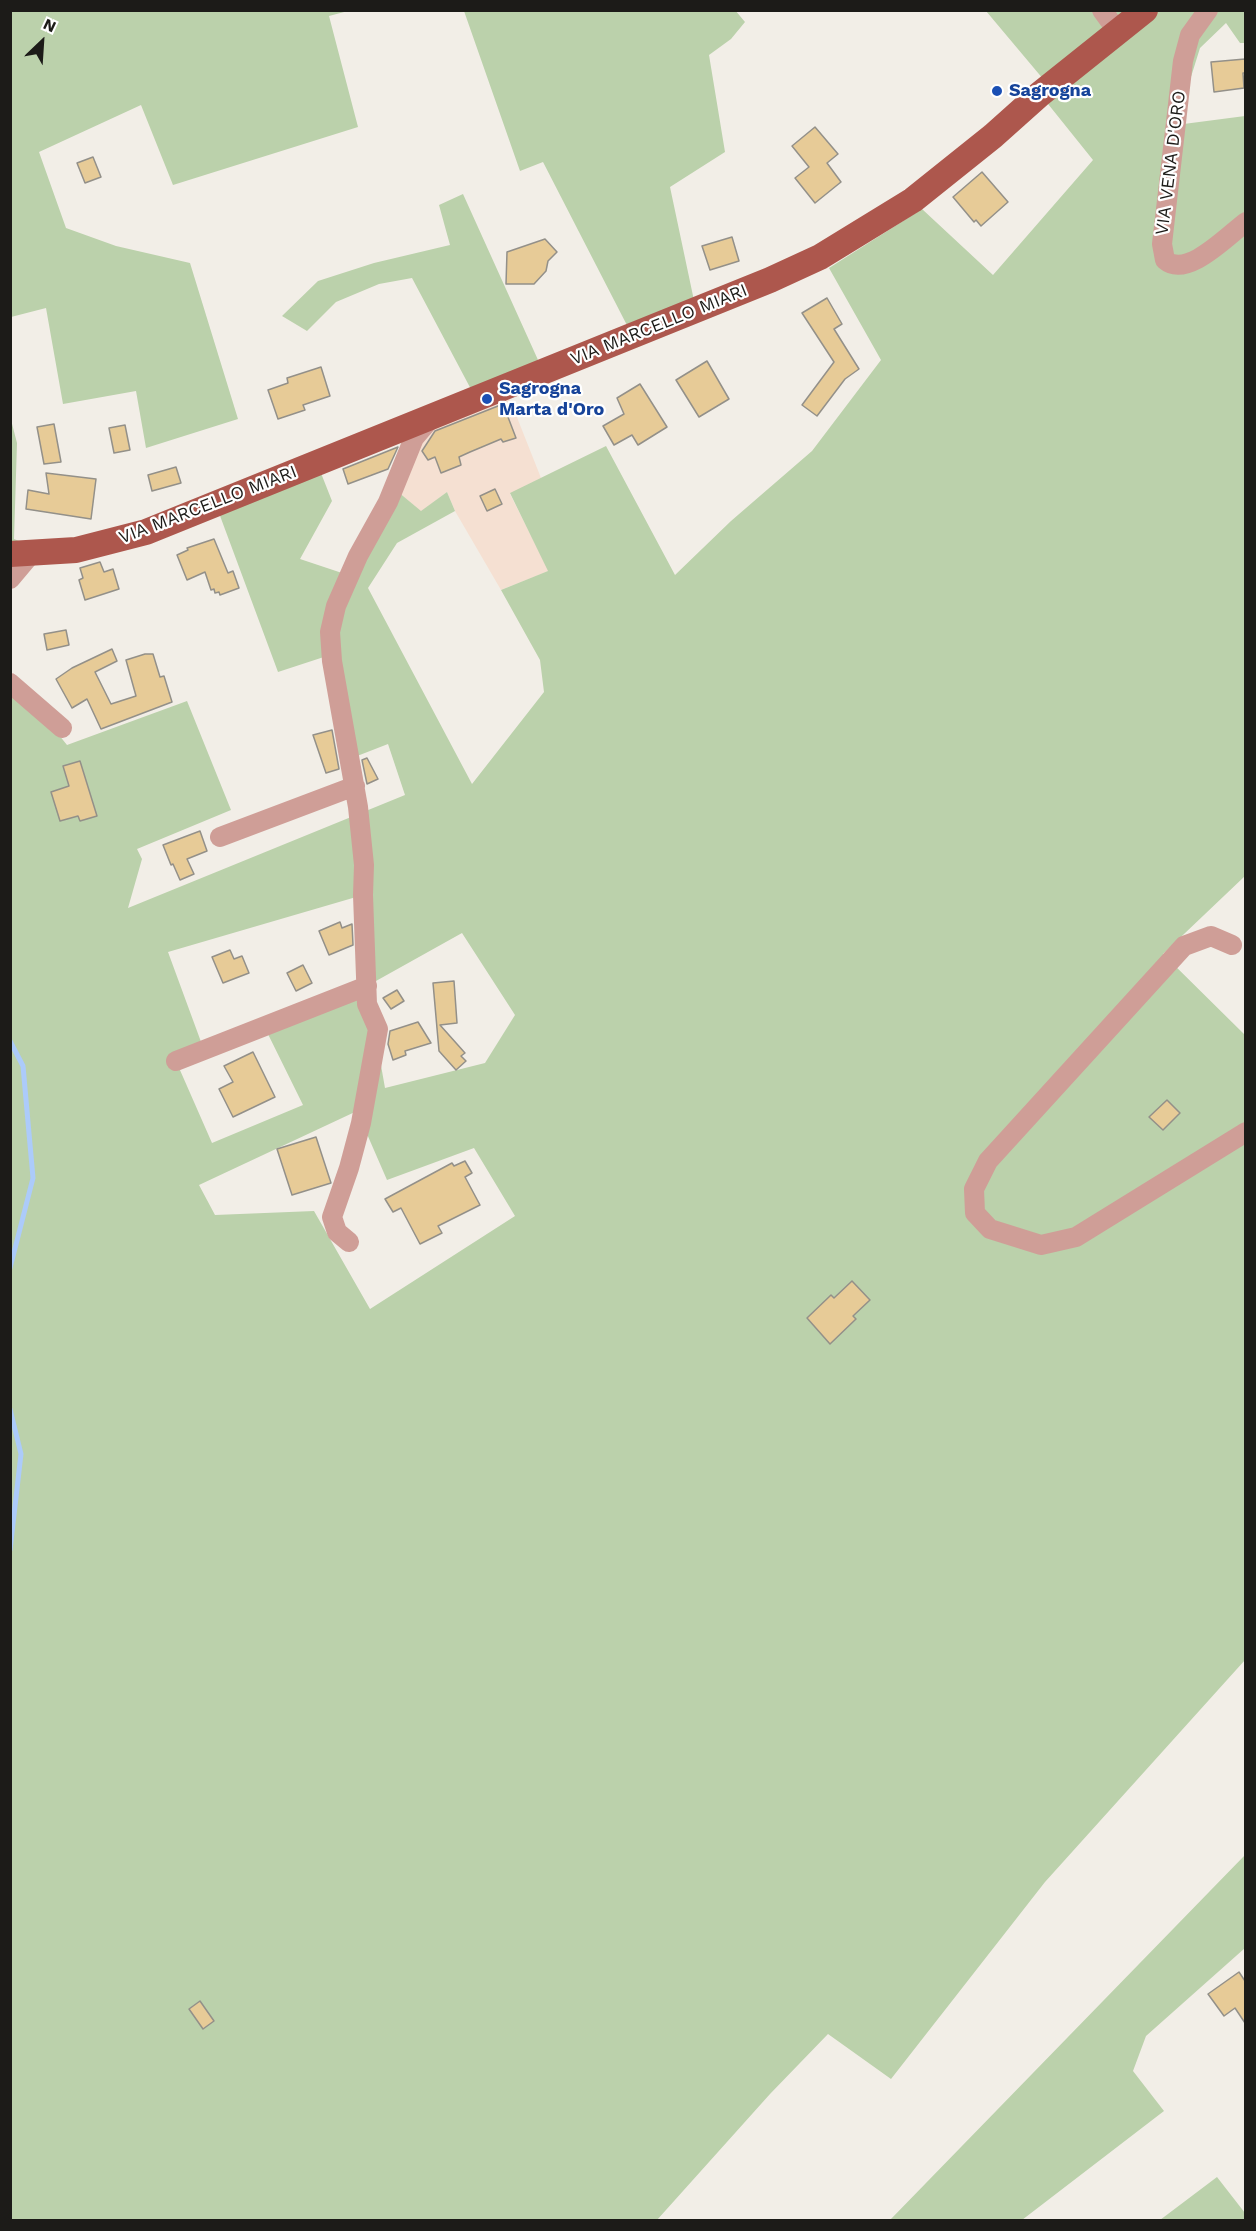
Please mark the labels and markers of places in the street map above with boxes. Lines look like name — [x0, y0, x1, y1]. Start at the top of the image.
place label: Sagrogna — [1009, 80, 1091, 102]
marker: Sagrogna — [990, 84, 1004, 98]
place label: Sagrogna Marta d'Oro — [499, 378, 604, 420]
marker: Sagrogna Marta d'Oro — [480, 392, 494, 406]

